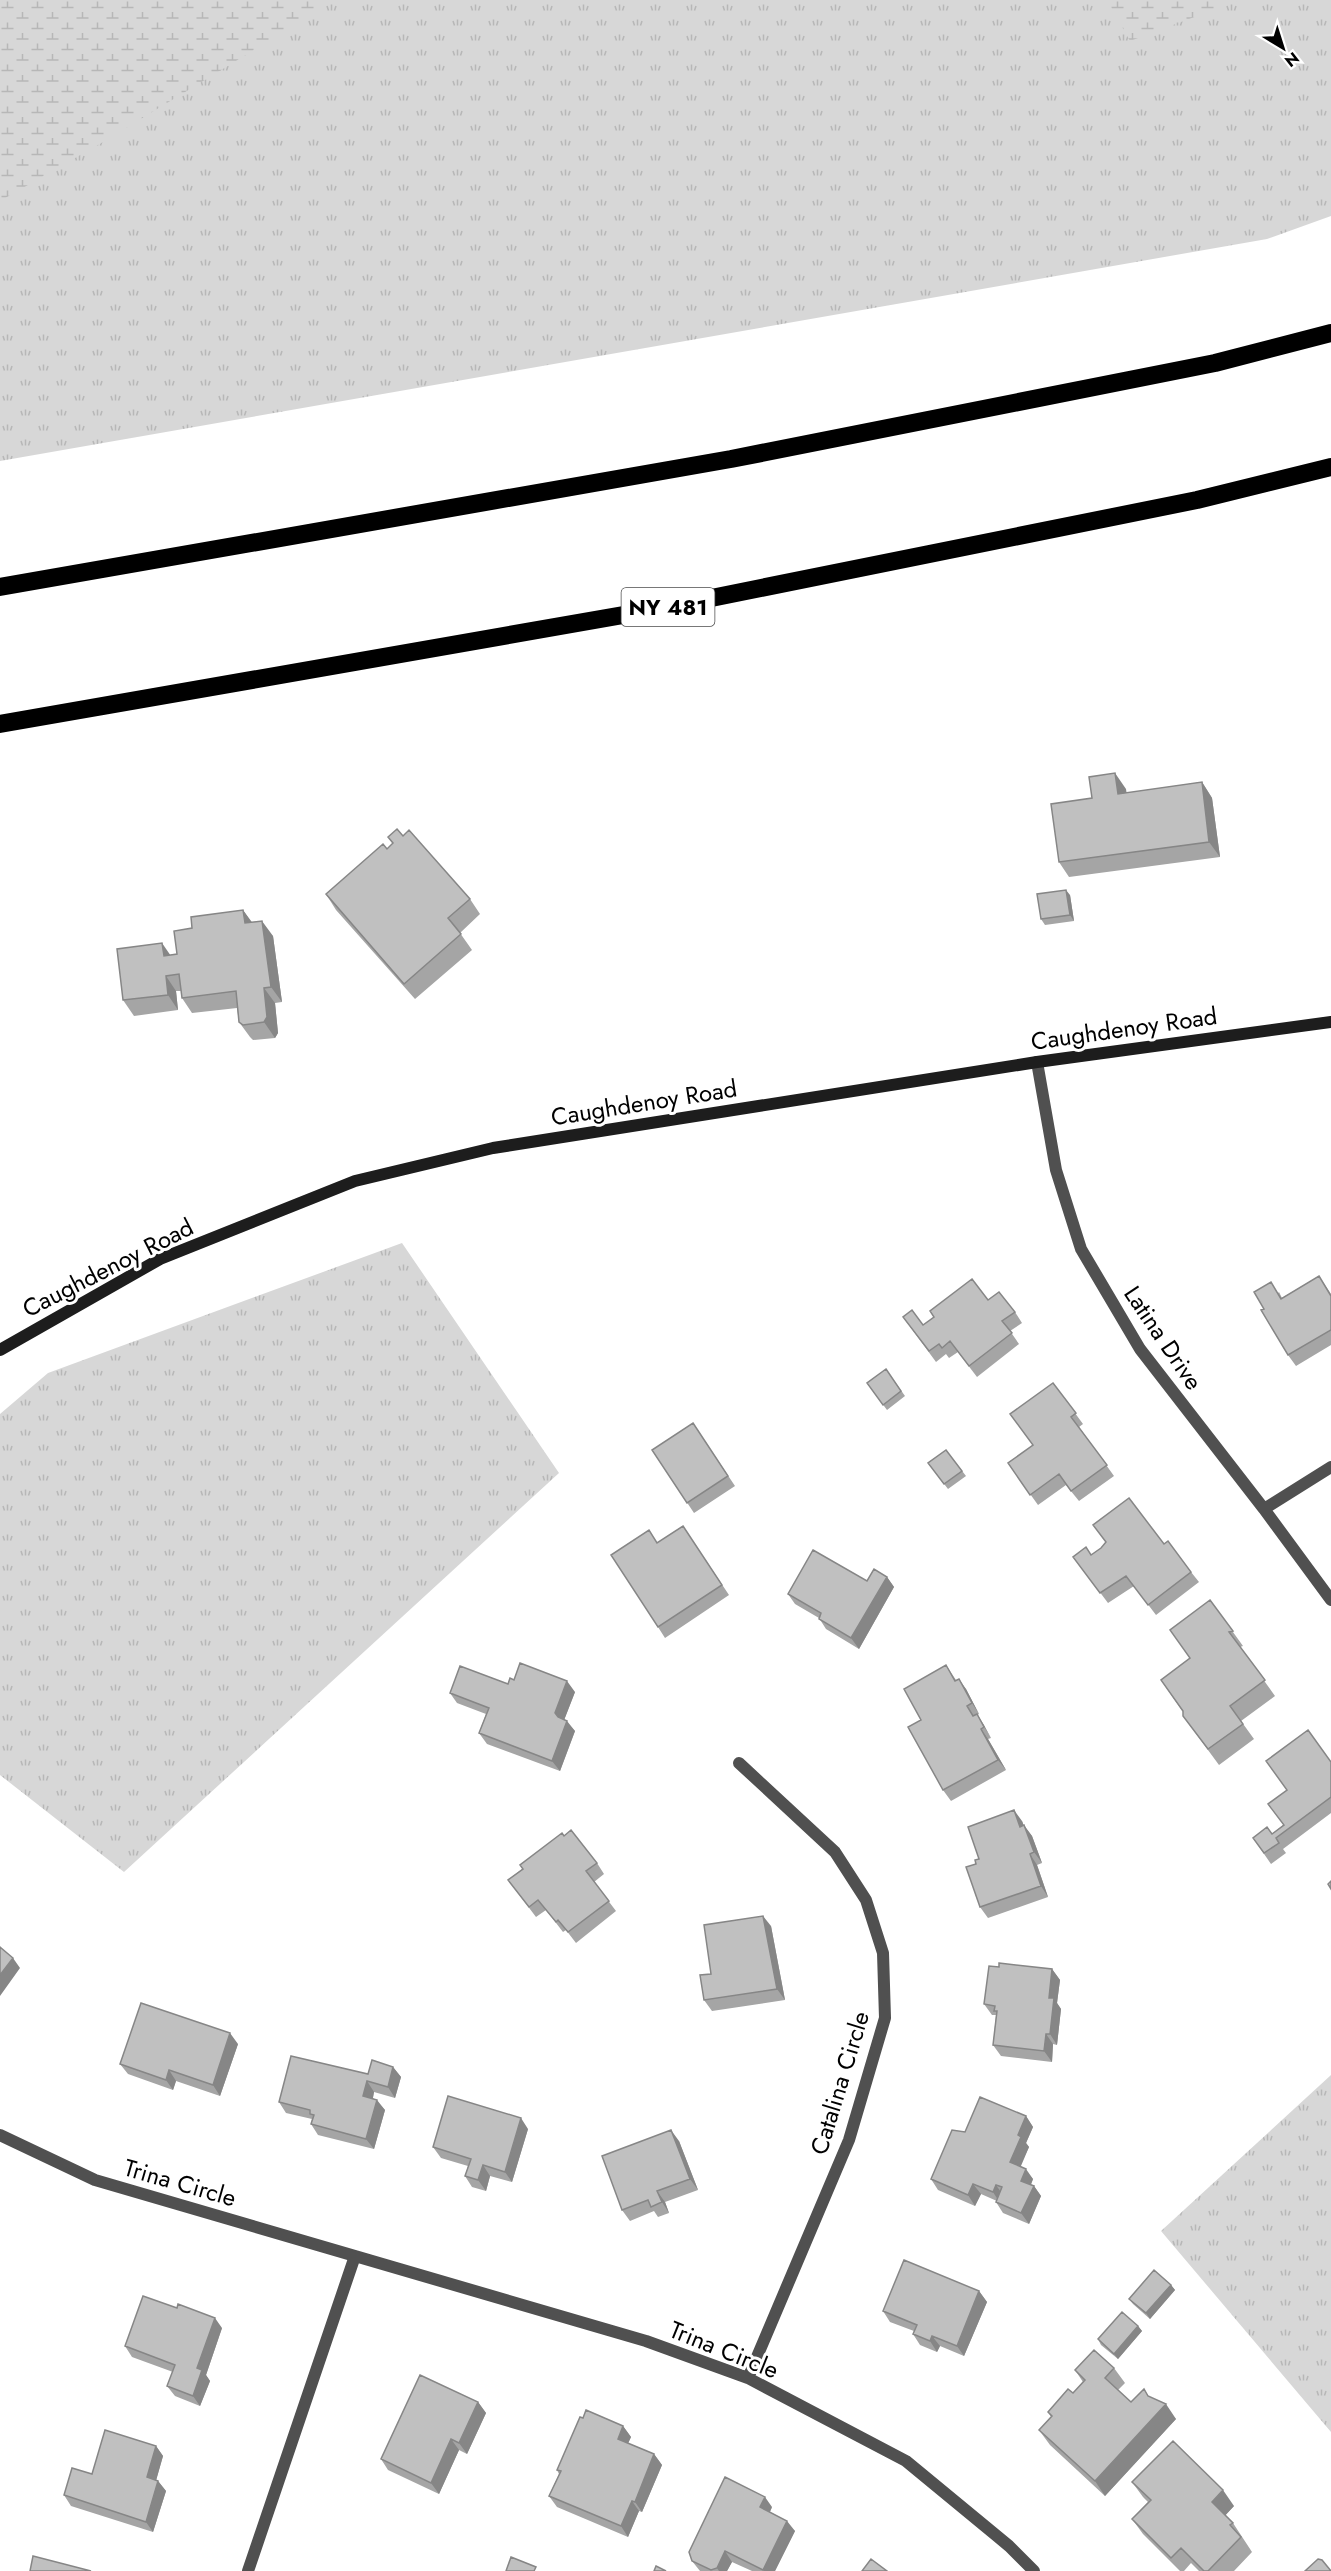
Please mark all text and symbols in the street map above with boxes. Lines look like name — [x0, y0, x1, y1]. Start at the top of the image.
north arrow — [1253, 18, 1313, 78]
text: N — [1280, 46, 1304, 72]
road number: NY 481 — [622, 588, 714, 626]
street label: Caughdenoy Road — [1029, 998, 1219, 1059]
street label: Caughdenoy Road — [548, 1071, 739, 1134]
street label: Caughdenoy Road — [16, 1209, 199, 1326]
street label: Latina Drive — [1116, 1279, 1211, 1397]
street label: Catalina Circle — [801, 2007, 878, 2159]
street label: Trina Circle — [120, 2150, 240, 2215]
street label: Trina Circle — [664, 2312, 784, 2387]

